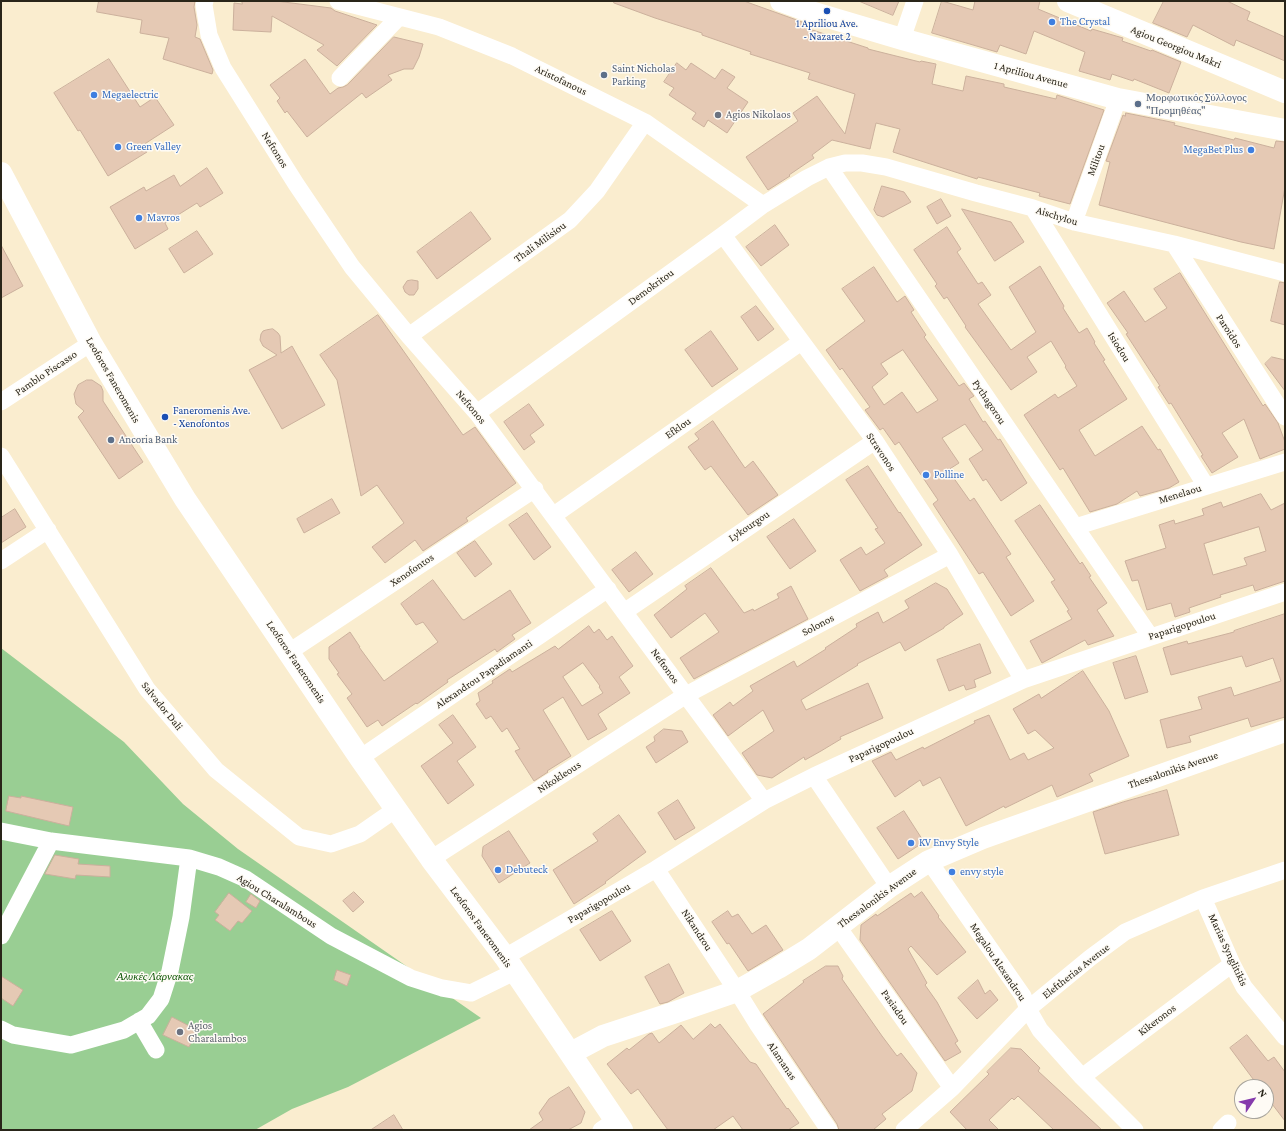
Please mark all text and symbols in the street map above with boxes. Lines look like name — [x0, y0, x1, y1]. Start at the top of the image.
marker: 1 Apriliou Ave. - Nazaret 2 — [822, 6, 832, 16]
place label: The Crystal — [1060, 15, 1110, 29]
place label: 1 Apriliou Ave. - Nazaret 2 — [796, 17, 858, 43]
marker: The Crystal — [1047, 17, 1057, 27]
street label: Agiou Georgiou Makri — [1129, 23, 1223, 71]
street label: 1 Apriliou Avenue — [993, 59, 1069, 91]
street label: Aristofanous — [533, 62, 589, 98]
place label: Saint Nicholas Parking — [612, 62, 675, 88]
marker: Saint Nicholas Parking — [599, 70, 609, 80]
place label: Megaelectric — [102, 88, 158, 102]
marker: Megaelectric — [89, 90, 99, 100]
place label: Μορφωτικός Σύλλογος "Προμηθέας" — [1146, 91, 1247, 117]
marker: Μορφωτικός Σύλλογος "Προμηθέας" — [1133, 99, 1143, 109]
place label: Agios Nikolaos — [726, 108, 791, 122]
marker: Agios Nikolaos — [713, 110, 723, 120]
street label: Neftonos — [259, 130, 291, 170]
place label: Green Valley — [126, 140, 181, 154]
marker: Green Valley — [113, 142, 123, 152]
street label: Militou — [1084, 142, 1108, 178]
place label: MegaBet Plus — [1184, 143, 1243, 157]
marker: MegaBet Plus — [1246, 145, 1256, 155]
street label: Aischylou — [1034, 203, 1080, 229]
place label: Mavros — [147, 211, 180, 225]
marker: Mavros — [134, 213, 144, 223]
street label: Thali Milisiou — [511, 219, 569, 265]
street label: Demokritou — [626, 266, 676, 308]
street label: Paroidos — [1213, 311, 1245, 351]
street label: Isiodou — [1105, 329, 1133, 365]
street label: Leoforos Faneromenis — [83, 335, 143, 425]
street label: Pamblo Piscasso — [13, 347, 79, 399]
street label: Pythagorou — [969, 377, 1009, 427]
street label: Neftonos — [453, 387, 489, 427]
place label: Faneromenis Ave. - Xenofontos — [173, 404, 250, 430]
marker: Faneromenis Ave. - Xenofontos — [160, 412, 170, 422]
street label: Efklou — [662, 414, 694, 442]
street label: Stravonos — [863, 430, 899, 474]
place label: Ancoria Bank — [119, 433, 177, 447]
marker: Ancoria Bank — [106, 435, 116, 445]
place label: Polline — [934, 468, 964, 482]
marker: Polline — [921, 470, 931, 480]
street label: Menelaou — [1157, 481, 1203, 507]
street label: Lykourgou — [726, 507, 772, 545]
street label: Xenofontos — [388, 550, 436, 590]
street label: Paparigopoulou — [1147, 609, 1217, 643]
street label: Solonos — [800, 611, 836, 639]
street label: Leoforos Faneromenis — [263, 618, 329, 706]
street label: Alexandrou Papadiamanti — [433, 637, 535, 711]
street label: Neftonos — [648, 646, 682, 686]
street label: Salvador Dali — [138, 679, 186, 733]
street label: Paparigopoulou — [846, 724, 916, 766]
street label: Thessalonikis Avenue — [1126, 748, 1220, 792]
street label: Nikokleous — [535, 758, 583, 796]
place label: KV Envy Style — [919, 836, 979, 850]
marker: KV Envy Style — [906, 838, 916, 848]
place label: Debuteck — [506, 863, 548, 877]
marker: Debuteck — [493, 865, 503, 875]
street label: Thessalonikis Avenue — [835, 865, 919, 931]
place label: envy style — [960, 865, 1004, 879]
marker: envy style — [947, 867, 957, 877]
street label: Agiou Charalambous — [234, 871, 320, 931]
street label: Paparigopoulou — [565, 880, 633, 926]
street label: Leoforos Faneromenis — [447, 884, 515, 970]
street label: Nikandrou — [679, 907, 715, 953]
street label: Marias Synglitikis — [1205, 912, 1251, 988]
street label: Megalou Alexandrou — [967, 920, 1029, 1004]
street label: Eleftherias Avenue — [1040, 941, 1112, 1001]
park label: Αλυκές Λάρνακας — [117, 970, 193, 984]
street label: Pasiadou — [878, 987, 912, 1027]
street label: Kikeronos — [1135, 1001, 1179, 1039]
place label: Agios Charalambos — [188, 1019, 247, 1045]
marker: Agios Charalambos — [175, 1027, 185, 1037]
street label: Alamanas — [764, 1039, 800, 1083]
north arrow — [1234, 1079, 1274, 1119]
text: N — [1256, 1086, 1270, 1099]

